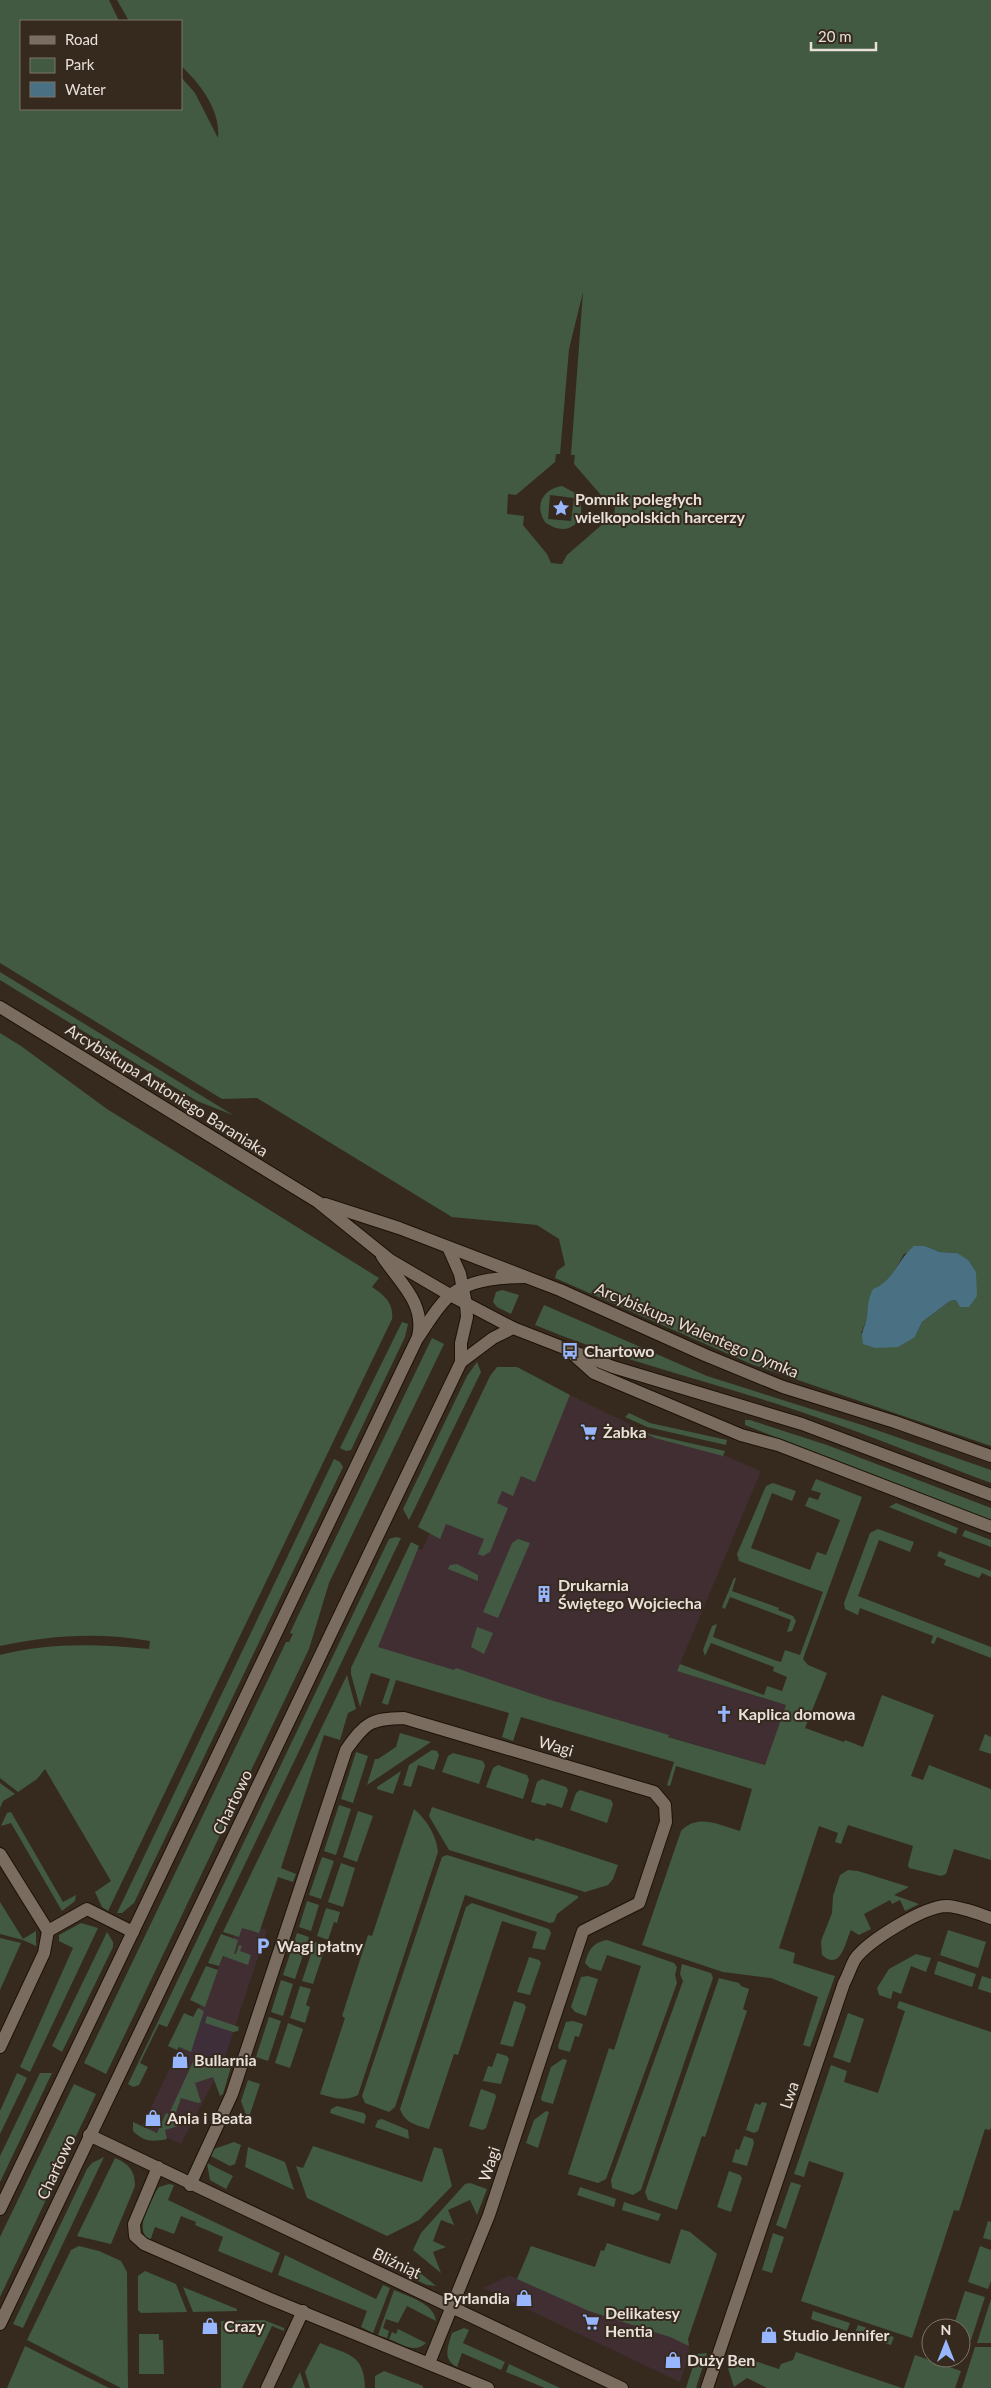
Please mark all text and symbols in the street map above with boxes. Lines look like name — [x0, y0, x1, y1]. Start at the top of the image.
legend — [20, 20, 182, 110]
scale bar — [811, 20, 876, 52]
text: 20 m — [818, 27, 852, 45]
text: Road — [65, 30, 98, 48]
text: Park — [65, 55, 95, 73]
text: Water — [65, 80, 106, 98]
place label: Pomnik poległych wielkopolskich harcerzy — [575, 489, 746, 526]
place icon: Pomnik poległych wielkopolskich harcerzy — [551, 498, 571, 518]
street label: Arcybiskupa Antoniego Baraniaka — [63, 1019, 272, 1160]
street label: Arcybiskupa Walentego Dymka — [592, 1278, 802, 1381]
bus stop icon: Chartowo — [560, 1341, 580, 1361]
place label: Chartowo — [584, 1341, 655, 1360]
supermarket icon: Żabka — [579, 1422, 599, 1442]
place label: Żabka — [603, 1422, 647, 1441]
place label: Drukarnia Świętego Wojciecha — [558, 1575, 702, 1612]
building icon: Drukarnia Świętego Wojciecha — [534, 1584, 554, 1604]
church icon: Kaplica domowa — [714, 1704, 734, 1724]
place label: Kaplica domowa — [738, 1704, 856, 1723]
street label: Wagi — [536, 1731, 576, 1760]
street label: Chartowo — [208, 1766, 255, 1837]
parking icon: Wagi płatny — [253, 1936, 273, 1956]
place label: Wagi płatny — [277, 1936, 363, 1955]
shop icon: Bullarnia — [170, 2050, 190, 2070]
place label: Bullarnia — [194, 2050, 257, 2069]
street label: Lwa — [775, 2079, 802, 2111]
shop icon: Ania i Beata — [143, 2108, 163, 2128]
place label: Ania i Beata — [166, 2108, 252, 2127]
street label: Chartowo — [32, 2131, 79, 2202]
street label: Wagi — [474, 2144, 503, 2184]
street label: Bliźniąt — [370, 2243, 425, 2282]
place label: Pyrlandia — [443, 2288, 510, 2307]
shop icon: Pyrlandia — [514, 2288, 534, 2308]
place label: Delikatesy Hentia — [605, 2303, 681, 2340]
supermarket icon: Delikatesy Hentia — [581, 2312, 601, 2332]
shop icon: Crazy — [200, 2316, 220, 2336]
place label: Crazy — [224, 2316, 265, 2335]
north arrow — [921, 2318, 971, 2368]
text: N — [941, 2321, 951, 2338]
shop icon: Studio Jennifer — [759, 2325, 779, 2345]
place label: Studio Jennifer — [783, 2325, 889, 2344]
shop icon: Duży Ben — [663, 2350, 683, 2370]
place label: Duży Ben — [687, 2350, 755, 2369]

